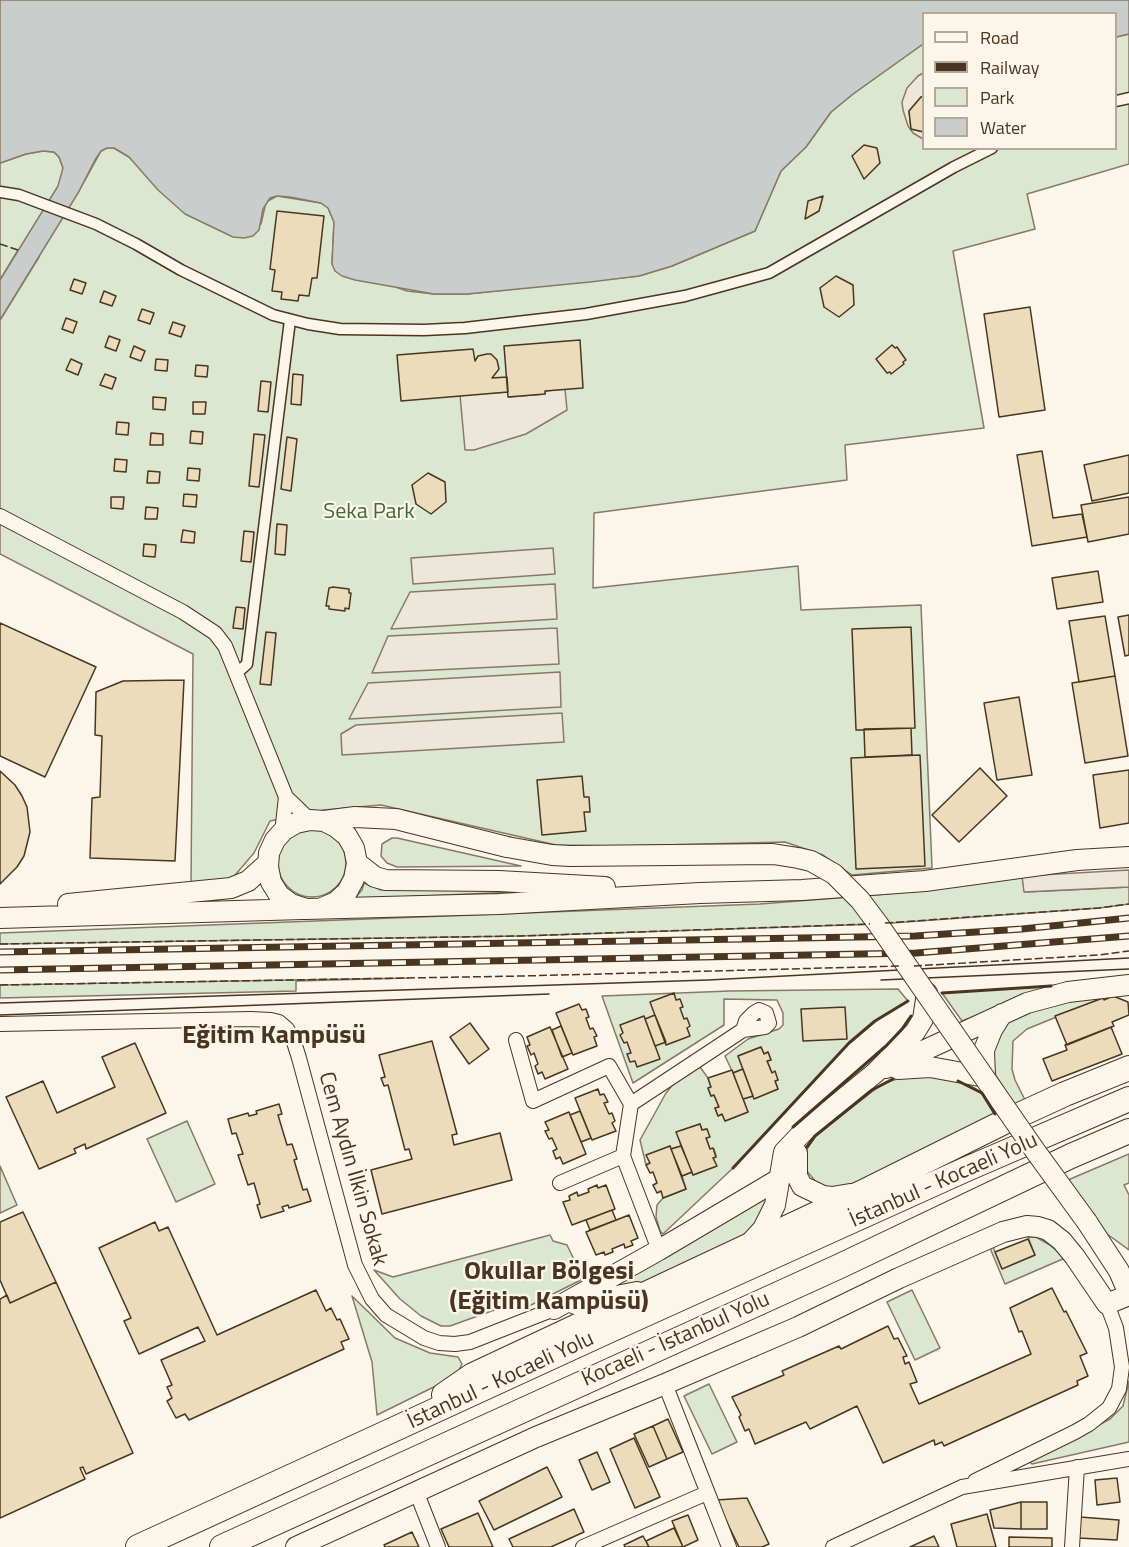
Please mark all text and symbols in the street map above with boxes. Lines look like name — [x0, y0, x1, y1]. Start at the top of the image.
legend — [922, 12, 1117, 150]
text: Road — [980, 24, 1019, 51]
text: Railway — [980, 54, 1039, 81]
text: Park — [980, 84, 1014, 111]
text: Water — [980, 114, 1026, 141]
park label: Seka Park — [323, 500, 415, 526]
district label: Eğitim Kampüsü — [182, 1021, 366, 1053]
street label: Cem Aydın İlkin Sokak — [312, 1069, 392, 1269]
street label: İstanbul - Kocaeli Yolu — [846, 1128, 1042, 1234]
district label: Okullar Bölgesi (Eğitim Kampüsü) — [449, 1257, 649, 1318]
street label: Kocaeli - İstanbul Yolu — [578, 1287, 774, 1393]
street label: İstanbul - Kocaeli Yolu — [404, 1326, 598, 1436]

